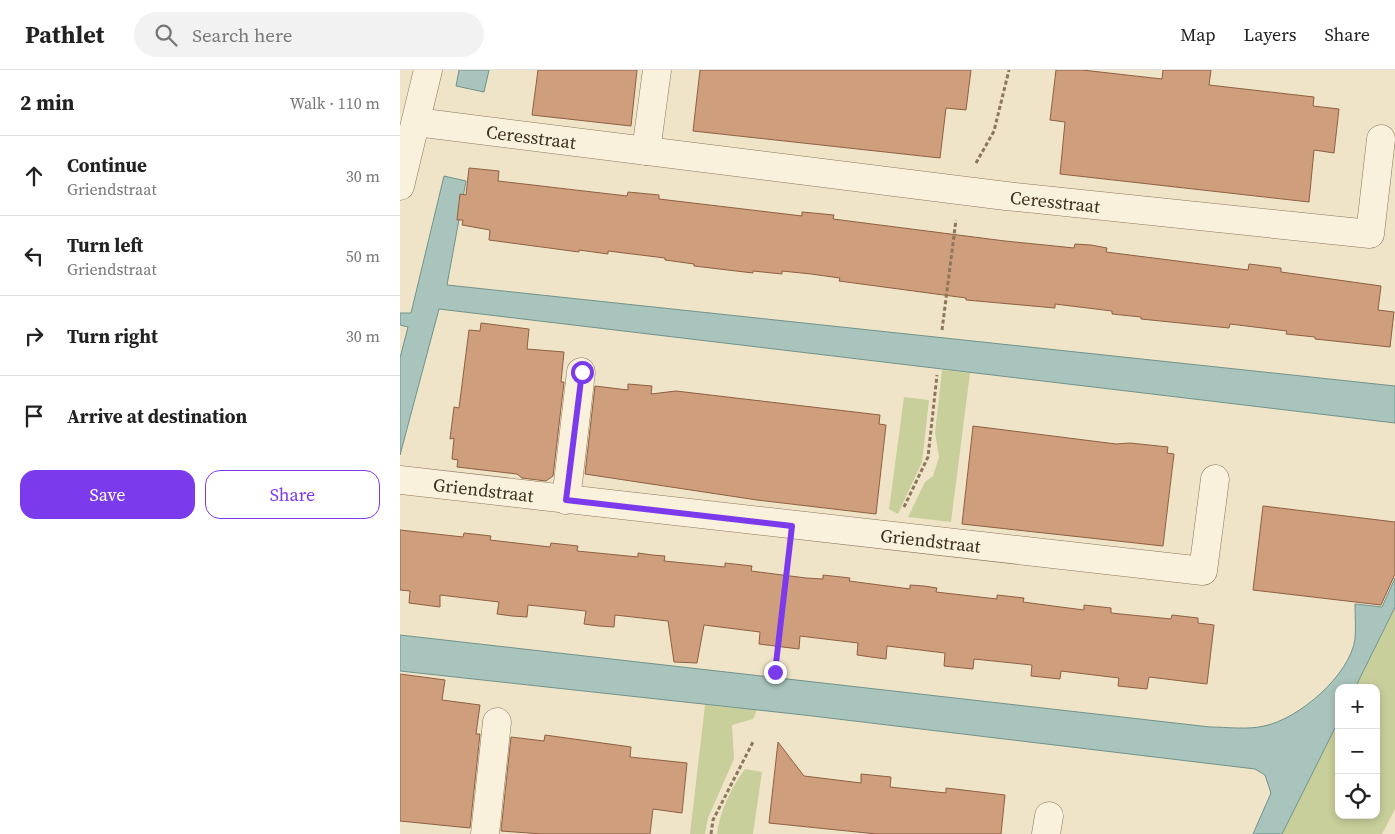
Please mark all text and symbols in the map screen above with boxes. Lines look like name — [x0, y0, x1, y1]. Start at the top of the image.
search box — [134, 12, 484, 57]
text: Pathlet — [25, 18, 104, 51]
icon: search — [152, 21, 180, 49]
text: Search here — [192, 22, 293, 48]
text: Map — [1180, 22, 1215, 47]
text: Layers — [1243, 22, 1296, 47]
text: Share — [1324, 22, 1370, 47]
text: 2 min — [20, 88, 75, 117]
text: Walk · 110 m — [290, 92, 380, 114]
street label: Ceresstraat — [485, 118, 578, 154]
text: Continue — [67, 152, 147, 178]
icon: ahead — [20, 162, 48, 190]
text: 30 m — [346, 165, 380, 187]
text: Griendstraat — [67, 178, 157, 200]
street label: Ceresstraat — [1009, 184, 1101, 218]
text: Turn left — [67, 232, 143, 258]
icon: left — [20, 242, 48, 270]
text: 50 m — [346, 245, 380, 267]
text: Griendstraat — [67, 258, 157, 280]
icon: right — [20, 322, 48, 350]
text: Turn right — [67, 323, 158, 349]
text: 30 m — [346, 325, 380, 347]
route start — [571, 361, 594, 384]
icon: arrive — [20, 402, 48, 430]
text: Arrive at destination — [67, 403, 247, 429]
button: Save — [20, 470, 195, 519]
button: Share — [205, 470, 380, 519]
street label: Griendstraat — [432, 471, 535, 508]
street label: Griendstraat — [879, 522, 982, 558]
route end — [764, 661, 787, 684]
map controls — [1335, 684, 1380, 819]
button: + — [1335, 684, 1380, 729]
button: − — [1335, 729, 1380, 774]
button: locate — [1335, 774, 1380, 819]

